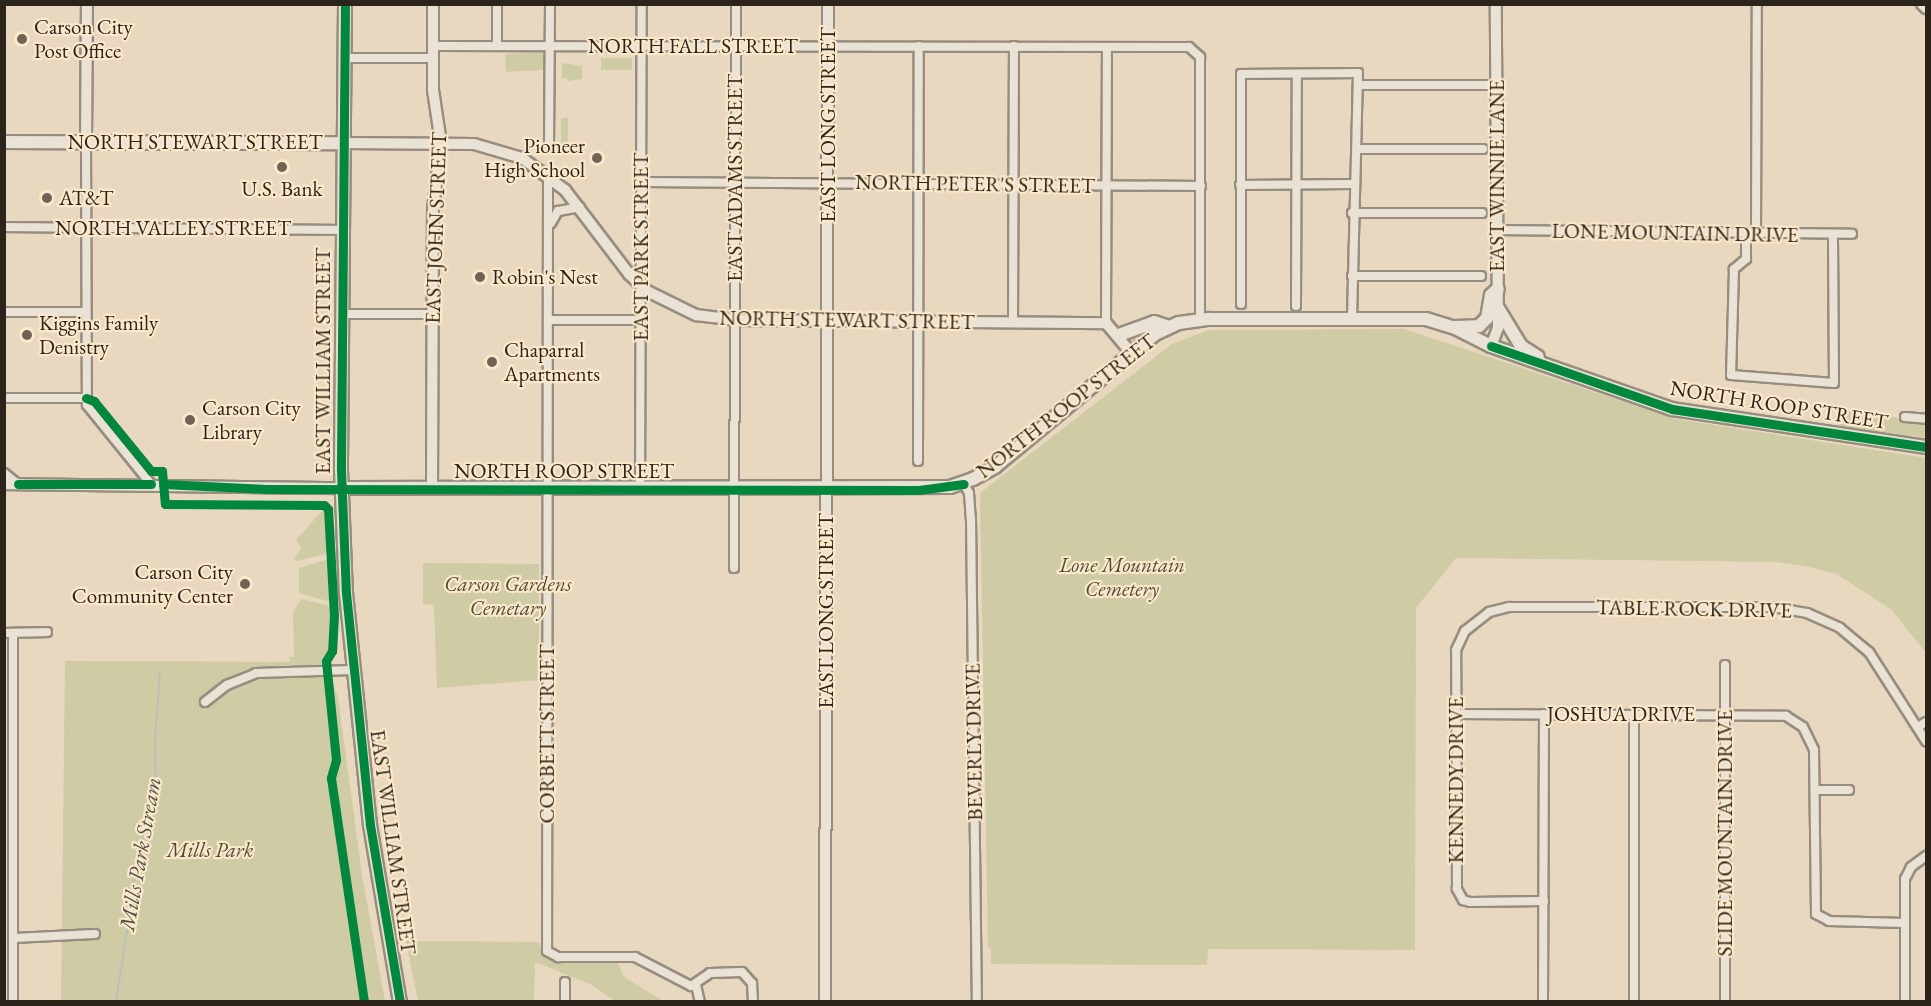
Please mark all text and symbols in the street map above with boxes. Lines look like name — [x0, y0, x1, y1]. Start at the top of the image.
place label: Carson City Post Office — [34, 14, 133, 64]
street label: EAST LONG STREET — [815, 27, 841, 223]
marker: Carson City Post Office — [15, 32, 29, 46]
street label: NORTH FALL STREET — [588, 33, 798, 59]
street label: EAST ADAMS STREET — [722, 74, 748, 282]
street label: EAST WINNIE LANE — [1484, 80, 1510, 272]
street label: NORTH STEWART STREET — [67, 129, 323, 155]
street label: EAST JOHN STREET — [420, 132, 452, 324]
place label: Pioneer High School — [484, 133, 585, 183]
marker: Pioneer High School — [590, 151, 604, 165]
street label: EAST PARK STREET — [628, 153, 654, 341]
marker: U.S. Bank — [275, 160, 289, 174]
street label: NORTH PETER'S STREET — [855, 169, 1095, 199]
place label: U.S. Bank — [242, 176, 322, 202]
place label: AT&T — [59, 185, 113, 211]
marker: AT&T — [40, 191, 54, 205]
street label: NORTH VALLEY STREET — [55, 215, 291, 241]
street label: LONE MOUNTAIN DRIVE — [1551, 218, 1799, 248]
street label: EAST WILLIAM STREET — [310, 248, 336, 474]
place label: Robin's Nest — [492, 264, 598, 290]
marker: Robin's Nest — [473, 270, 487, 284]
street label: NORTH STEWART STREET — [719, 305, 975, 335]
place label: Kiggins Family Denistry — [39, 310, 158, 360]
marker: Kiggins Family Denistry — [20, 328, 34, 342]
street label: NORTH ROOP STREET — [971, 328, 1161, 484]
place label: Chaparral Apartments — [504, 337, 600, 387]
marker: Chaparral Apartments — [485, 355, 499, 369]
street label: NORTH ROOP STREET — [1668, 375, 1890, 435]
place label: Carson City Library — [202, 395, 301, 445]
marker: Carson City Library — [183, 413, 197, 427]
street label: NORTH ROOP STREET — [454, 458, 674, 484]
street label: EAST LONG STREET — [813, 513, 839, 709]
park label: Lone Mountain Cemetery — [1059, 552, 1185, 602]
place label: Carson City Community Center — [72, 559, 233, 609]
park label: Carson Gardens Cemetary — [444, 571, 572, 621]
marker: Carson City Community Center — [238, 577, 252, 591]
street label: TABLE ROCK DRIVE — [1596, 595, 1792, 623]
street label: CORBETT STREET — [534, 645, 560, 823]
street label: BEVERLY DRIVE — [960, 663, 988, 821]
street label: KENNEDY DRIVE — [1443, 697, 1469, 863]
street label: JOSHUA DRIVE — [1547, 701, 1695, 727]
street label: SLIDE MOUNTAIN DRIVE — [1712, 710, 1738, 956]
street label: EAST WILLIAM STREET — [365, 728, 421, 956]
water label: Mills Park Stream — [114, 775, 166, 933]
park label: Mills Park — [167, 837, 253, 863]

